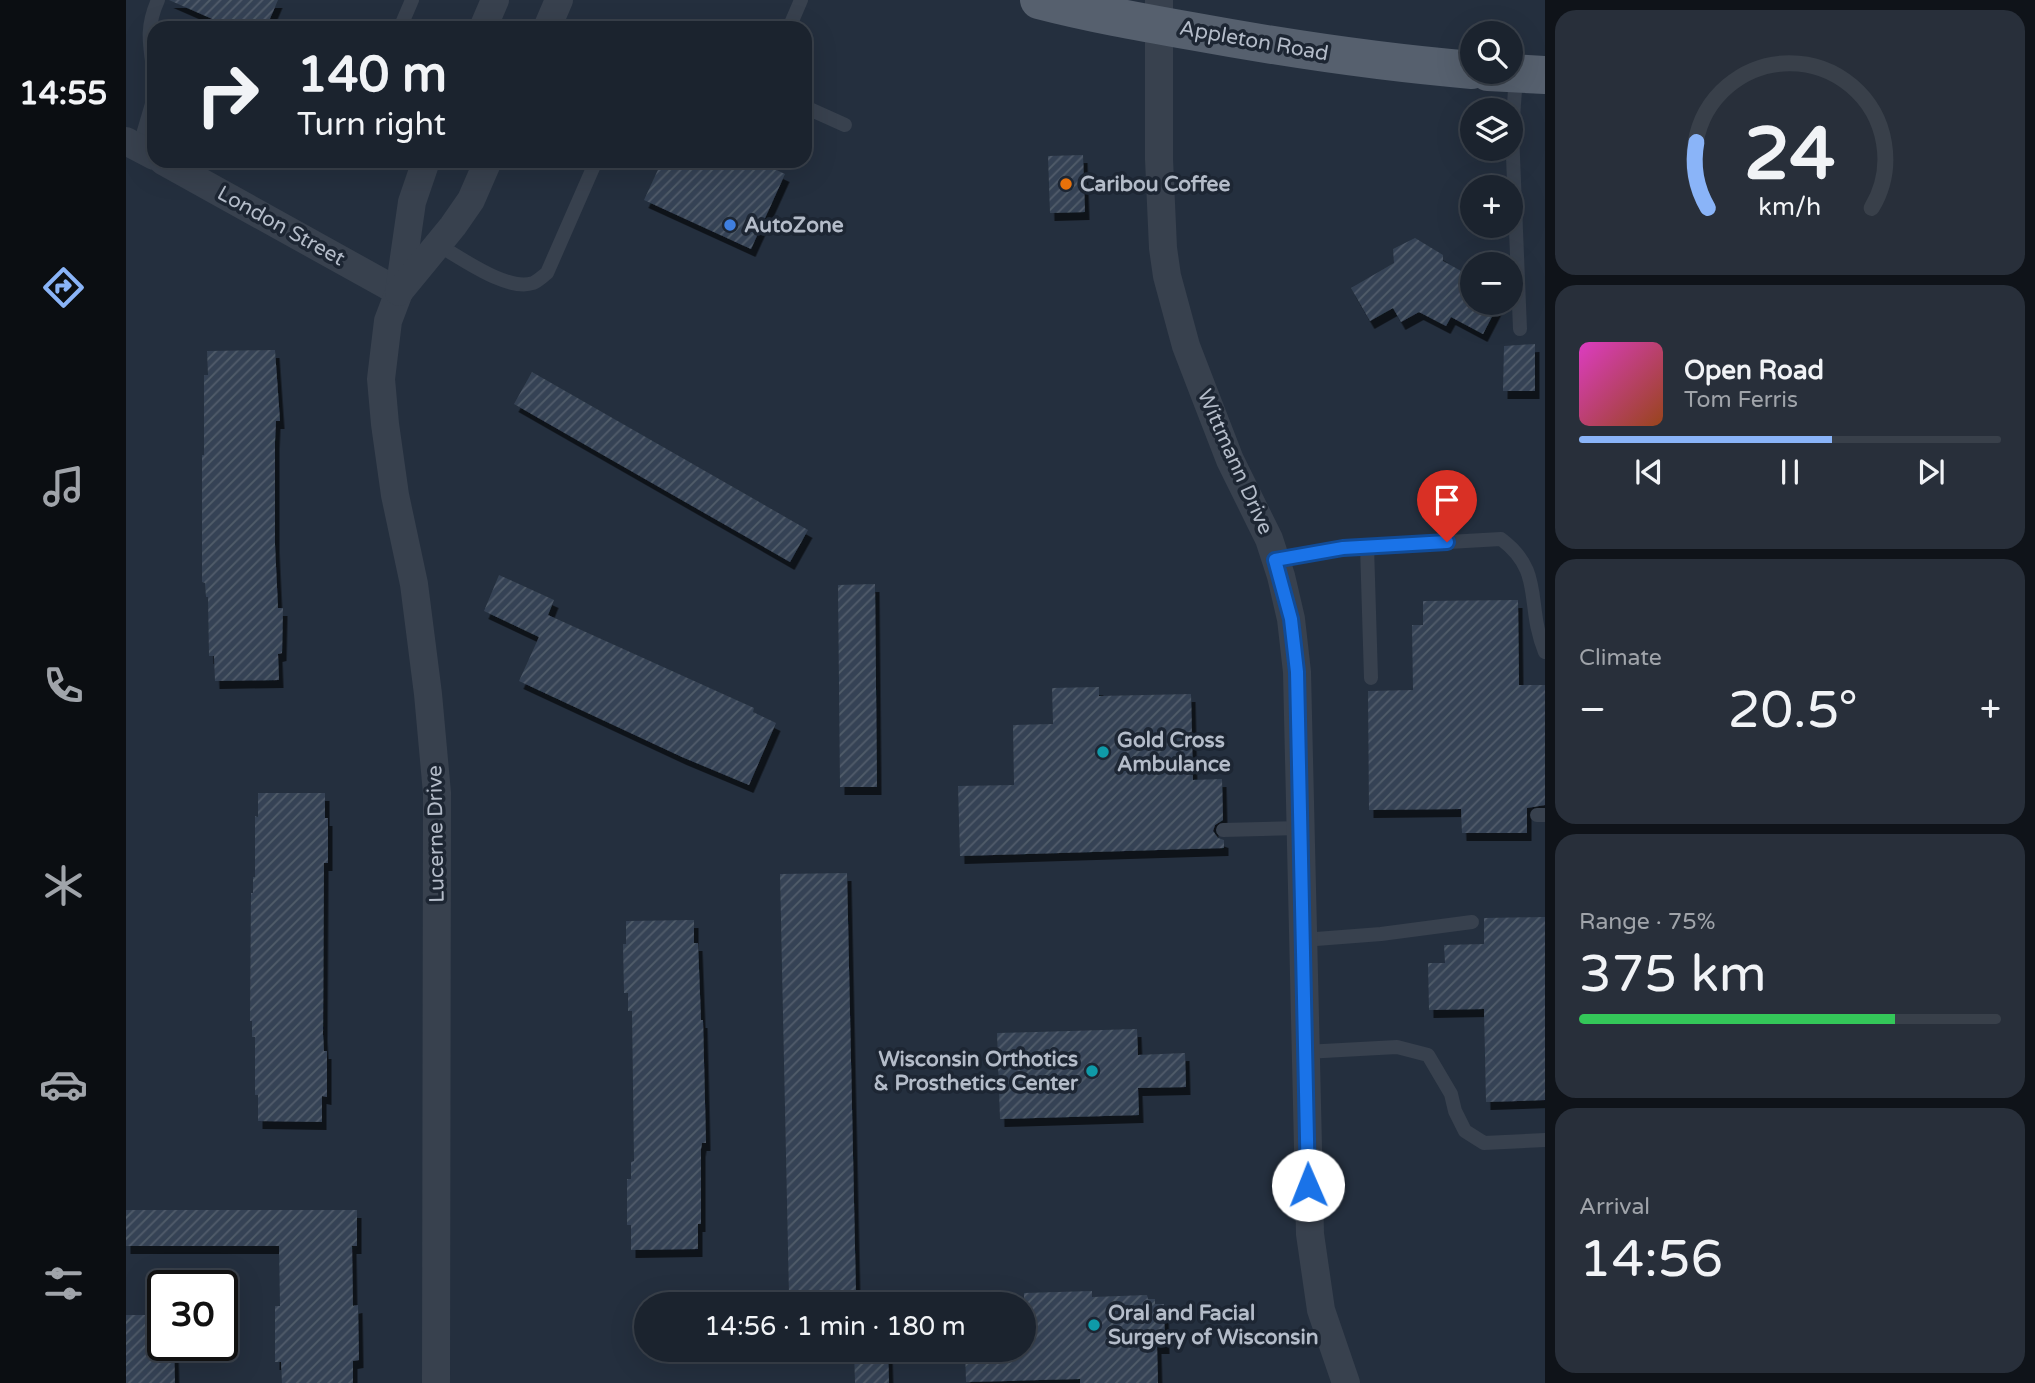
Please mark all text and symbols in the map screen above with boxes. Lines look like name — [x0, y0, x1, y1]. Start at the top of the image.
street label: Appleton Road — [1178, 16, 1330, 66]
map controls — [1460, 21, 1523, 315]
button: search — [1460, 21, 1523, 84]
text: 140 m — [297, 46, 447, 105]
icon: right — [182, 49, 273, 140]
text: 14:55 — [19, 75, 107, 113]
button: layers — [1460, 98, 1523, 161]
text: Turn right — [297, 106, 446, 144]
text: 24 — [1744, 112, 1836, 200]
place label: Caribou Coffee — [1080, 172, 1230, 197]
button: + — [1460, 175, 1523, 238]
marker: Caribou Coffee — [1058, 176, 1074, 192]
street label: London Street — [213, 181, 349, 271]
text: km/h — [1759, 192, 1821, 222]
place label: AutoZone — [744, 213, 844, 238]
marker: AutoZone — [722, 217, 738, 233]
button: − — [1460, 252, 1523, 315]
icon: directions — [39, 263, 88, 312]
text: Open Road — [1684, 355, 1824, 386]
street label: Wittmann Drive — [1192, 386, 1278, 539]
text: Tom Ferris — [1684, 386, 1798, 414]
icon: previous — [1630, 453, 1668, 491]
icon: pause — [1771, 453, 1809, 491]
icon: next — [1912, 453, 1950, 491]
icon: music — [39, 462, 88, 511]
pin — [1417, 470, 1477, 542]
icon: arrive — [1428, 481, 1466, 519]
text: Climate — [1579, 644, 1662, 672]
icon: phone — [39, 661, 88, 710]
text: 20.5° — [1728, 679, 1858, 742]
text: − — [1579, 687, 1606, 733]
text: + — [1980, 687, 2001, 733]
place label: Gold Cross Ambulance — [1117, 728, 1231, 777]
marker: Gold Cross Ambulance — [1095, 744, 1111, 760]
street label: Lucerne Drive — [422, 765, 450, 903]
icon: climate — [39, 861, 88, 910]
text: Range · 75% — [1579, 908, 1715, 936]
text: 375 km — [1579, 943, 1767, 1006]
place label: Wisconsin Orthotics & Prosthetics Center — [874, 1047, 1079, 1096]
icon: car — [39, 1060, 88, 1109]
marker: Wisconsin Orthotics & Prosthetics Center — [1084, 1063, 1100, 1079]
position arrow — [1271, 1148, 1345, 1222]
text: Arrival — [1579, 1193, 1650, 1221]
text: 14:56 — [1579, 1228, 1723, 1291]
icon: filters — [39, 1259, 88, 1308]
speed limit sign: 30 — [147, 1270, 238, 1361]
place label: Oral and Facial Surgery of Wisconsin — [1108, 1301, 1318, 1350]
text: 14:56 · 1 min · 180 m — [704, 1311, 966, 1342]
marker: Oral and Facial Surgery of Wisconsin — [1086, 1317, 1102, 1333]

